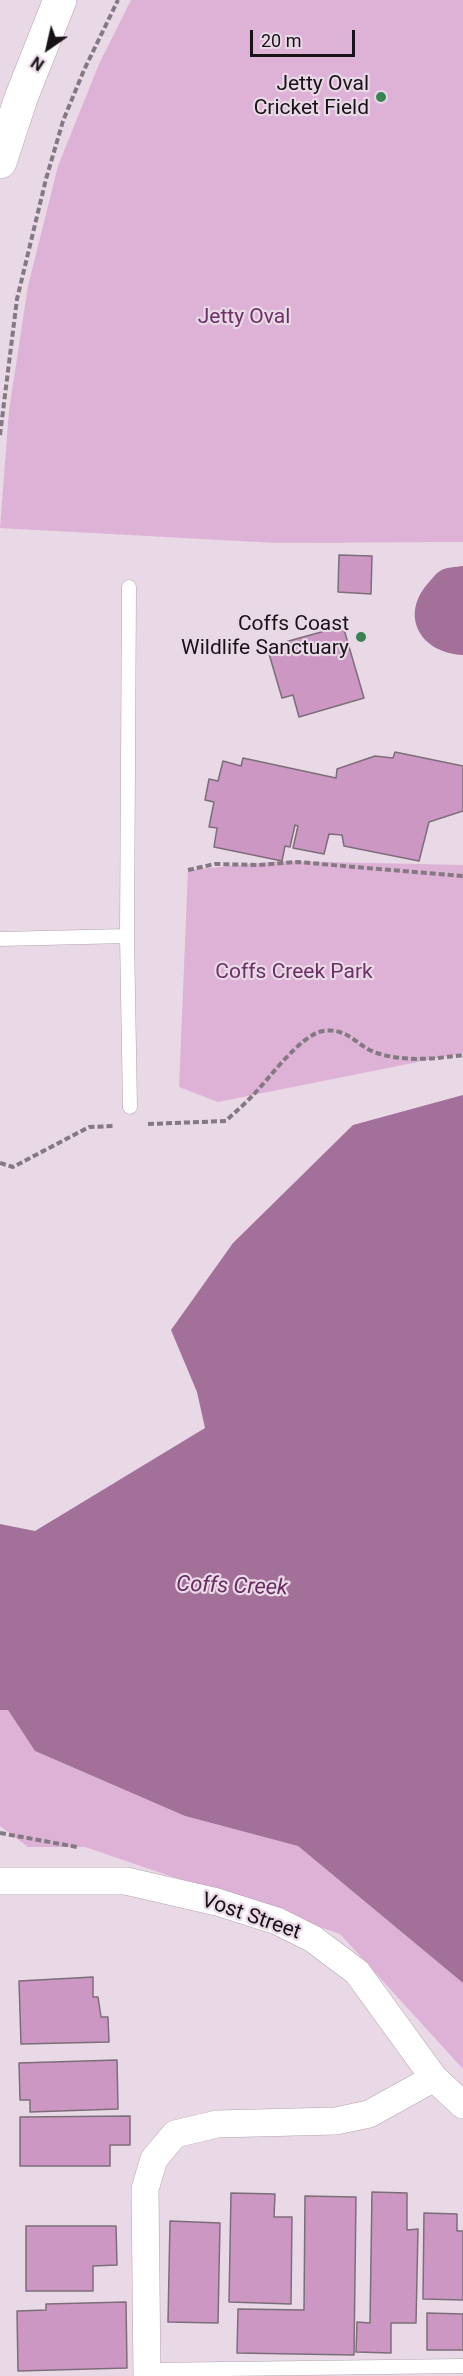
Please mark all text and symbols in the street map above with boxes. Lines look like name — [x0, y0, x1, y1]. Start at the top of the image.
north arrow — [18, 18, 78, 78]
scale bar — [253, 18, 358, 56]
text: 20 m — [261, 30, 301, 51]
text: N — [28, 52, 48, 74]
place label: Jetty Oval Cricket Field — [254, 72, 369, 122]
marker: Jetty Oval Cricket Field — [374, 90, 388, 104]
park label: Jetty Oval — [198, 305, 290, 331]
place label: Coffs Coast Wildlife Sanctuary — [181, 612, 349, 662]
marker: Coffs Coast Wildlife Sanctuary — [354, 630, 368, 644]
park label: Coffs Creek Park — [215, 960, 373, 986]
water label: Coffs Creek — [176, 1572, 288, 1602]
street label: Vost Street — [198, 1888, 304, 1946]

